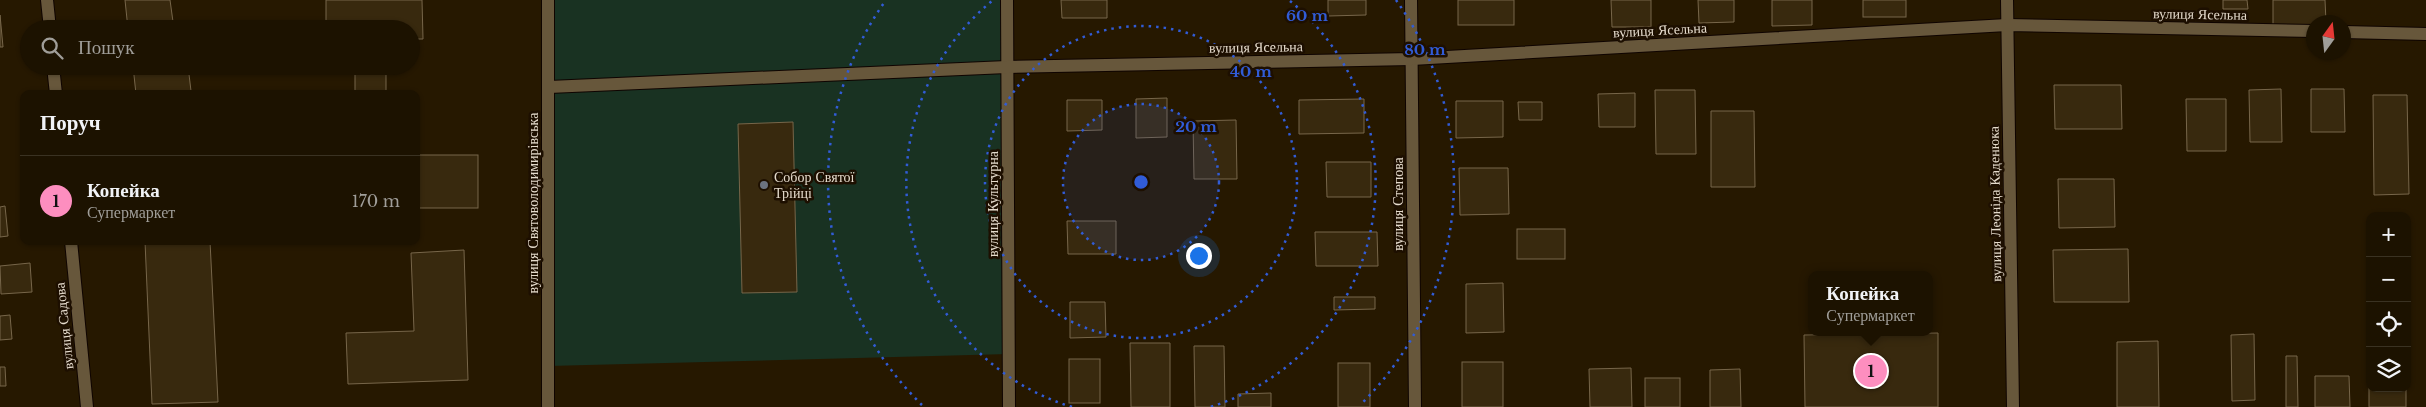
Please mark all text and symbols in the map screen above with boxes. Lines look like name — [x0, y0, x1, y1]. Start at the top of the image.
street label: вулиця Ясельна — [2153, 4, 2248, 24]
text: 60 m — [1286, 6, 1328, 25]
north arrow — [2306, 15, 2351, 60]
street label: вулиця Ясельна — [1613, 19, 1708, 41]
search box — [20, 20, 420, 75]
icon: search — [38, 34, 66, 62]
text: Пошук — [78, 36, 135, 59]
street label: вулиця Ясельна — [1209, 37, 1304, 57]
text: 80 m — [1404, 40, 1446, 59]
text: 40 m — [1230, 62, 1272, 81]
text: Поруч — [40, 110, 101, 136]
street label: вулиця Святоволодимирівська — [524, 112, 542, 293]
text: 20 m — [1175, 117, 1217, 136]
street label: вулиця Леоніда Каденюка — [1985, 125, 2005, 282]
street label: вулиця Культурна — [984, 150, 1002, 257]
street label: вулиця Степова — [1389, 156, 1407, 251]
place label: Собор Святої Трійці — [774, 168, 855, 202]
centre of rings — [1132, 173, 1150, 191]
text: Копейка — [87, 179, 160, 202]
marker: Собор Святої Трійці — [758, 179, 770, 191]
text: 1 — [53, 191, 59, 211]
text: 170 m — [352, 191, 400, 211]
text: Супермаркет — [87, 202, 175, 222]
map controls — [2366, 212, 2411, 392]
button: + — [2366, 212, 2411, 257]
your location — [1186, 243, 1212, 269]
button: − — [2366, 257, 2411, 302]
popup — [1808, 271, 1933, 336]
street label: вулиця Садова — [50, 281, 78, 370]
text: Копейка — [1826, 282, 1899, 305]
button: locate — [2366, 302, 2411, 347]
text: Супермаркет — [1826, 305, 1915, 325]
button: layers — [2366, 347, 2411, 392]
pin: 1 — [1855, 352, 1887, 390]

